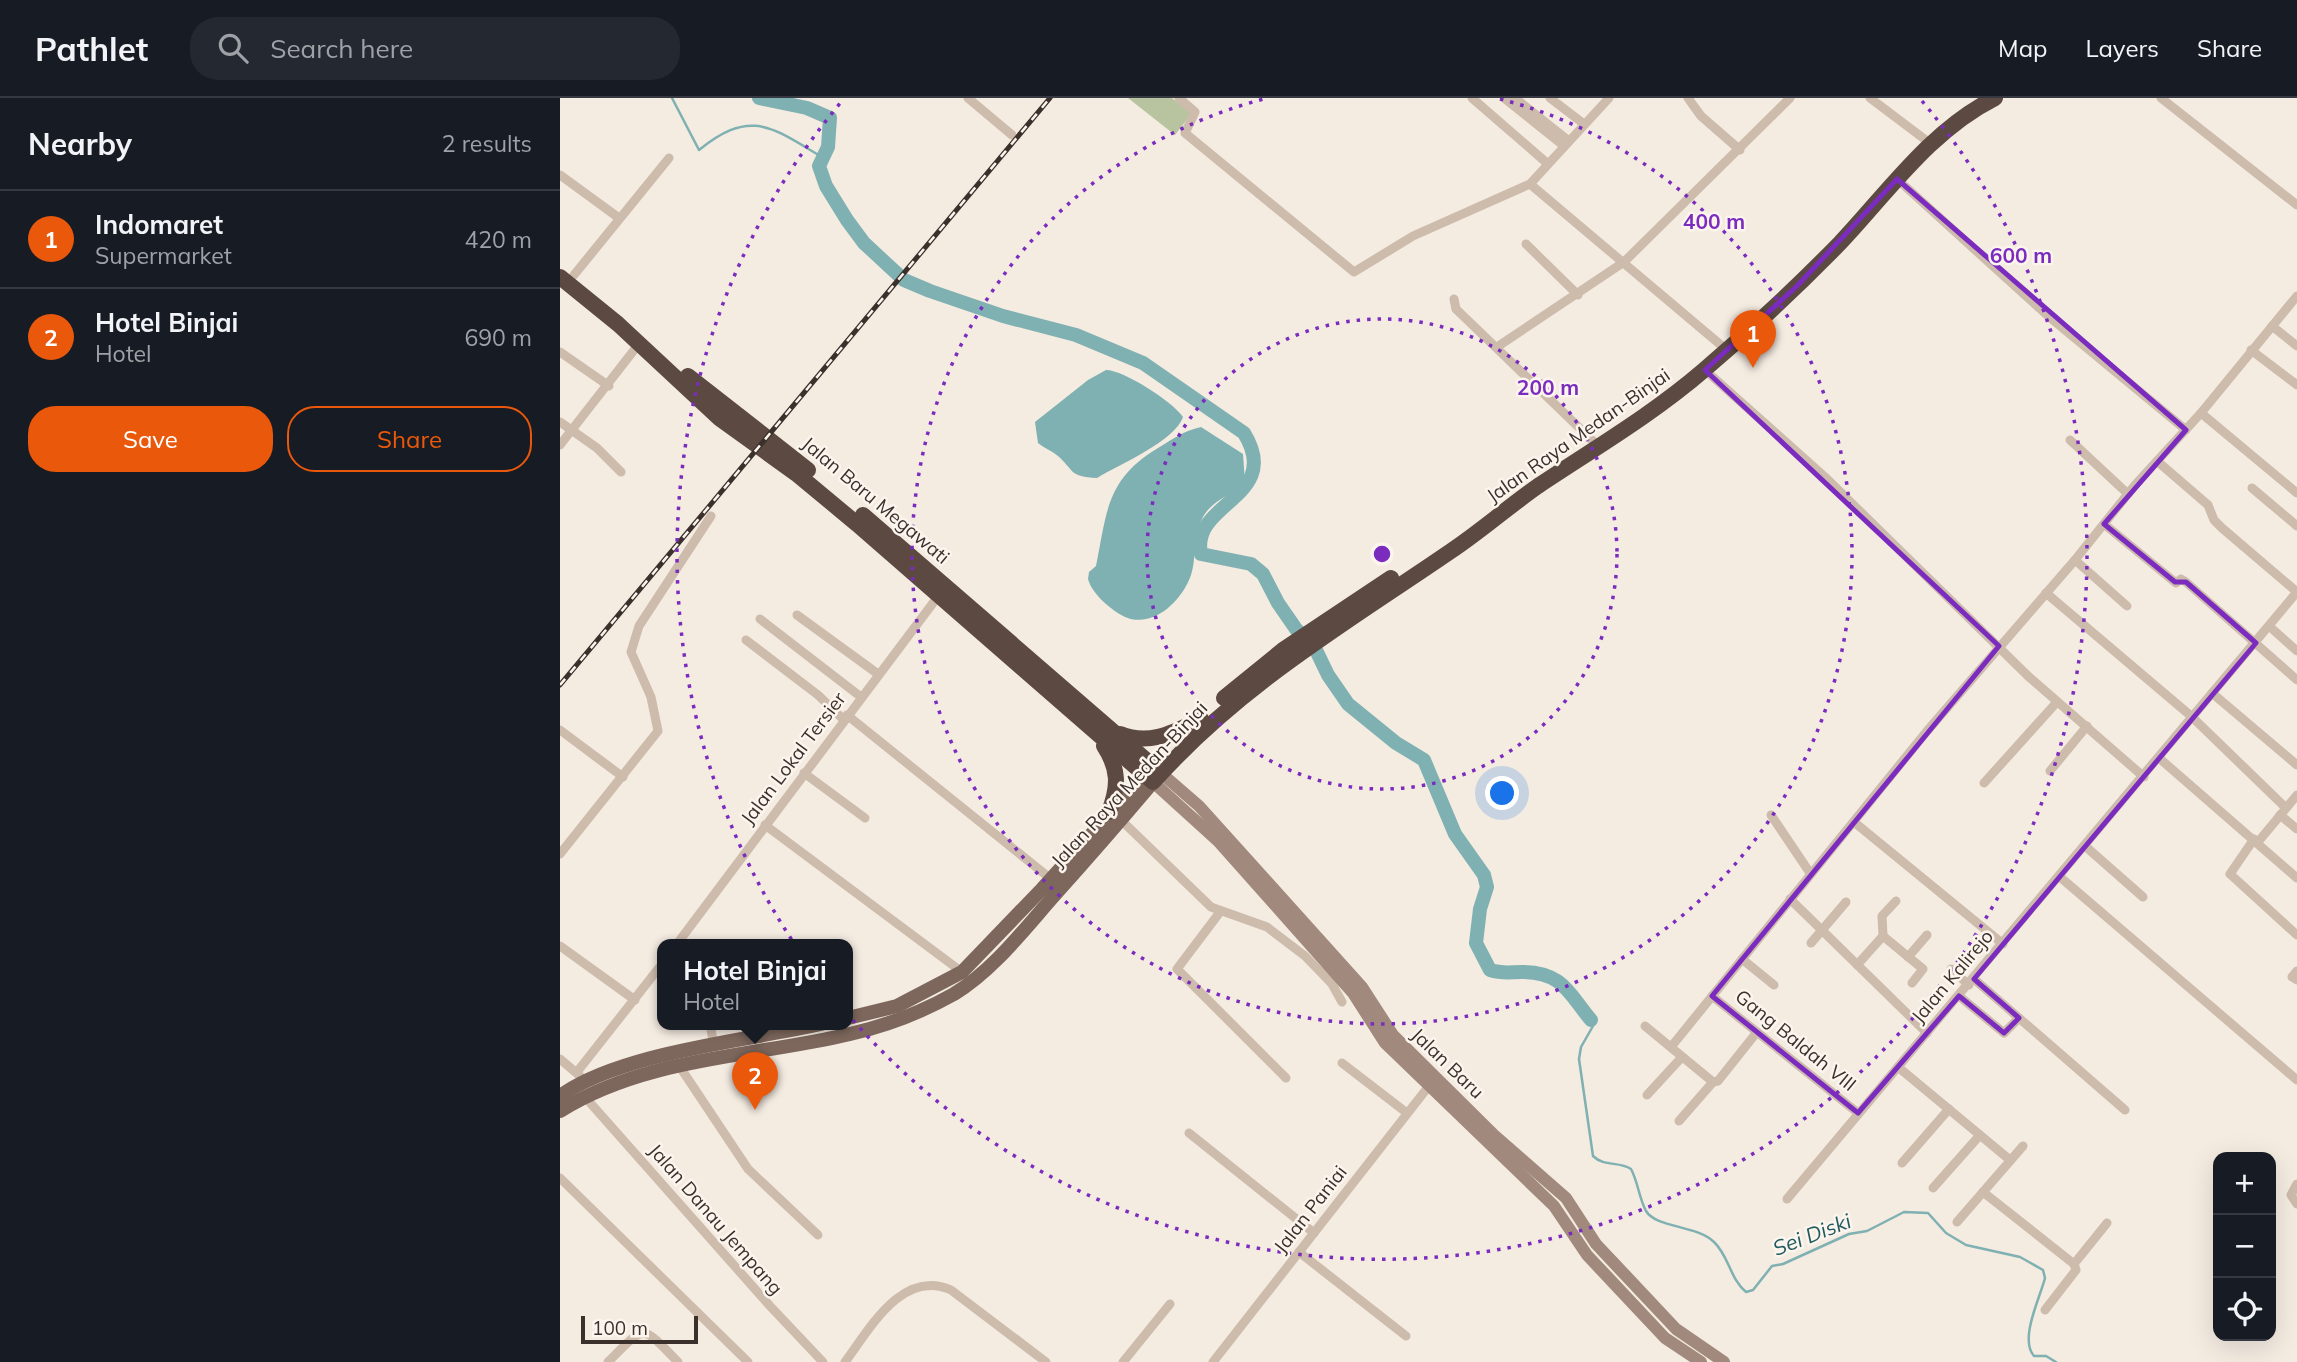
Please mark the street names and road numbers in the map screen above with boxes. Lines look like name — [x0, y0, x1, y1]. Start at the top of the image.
street label: Jalan Raya Medan-Binjai — [1482, 363, 1674, 507]
street label: Jalan Baru Megawati — [797, 431, 955, 569]
street label: Jalan Lokal Tersier — [735, 687, 851, 829]
street label: Jalan Raya Medan-Binjai — [1046, 696, 1212, 872]
street label: Jalan Kalirejo — [1906, 924, 1998, 1028]
street label: Gang Baldah VIII — [1731, 984, 1861, 1096]
street label: Jalan Baru — [1407, 1022, 1489, 1104]
street label: Jalan Danau Jempang — [644, 1139, 788, 1299]
street label: Jalan Paniai — [1268, 1160, 1352, 1258]

